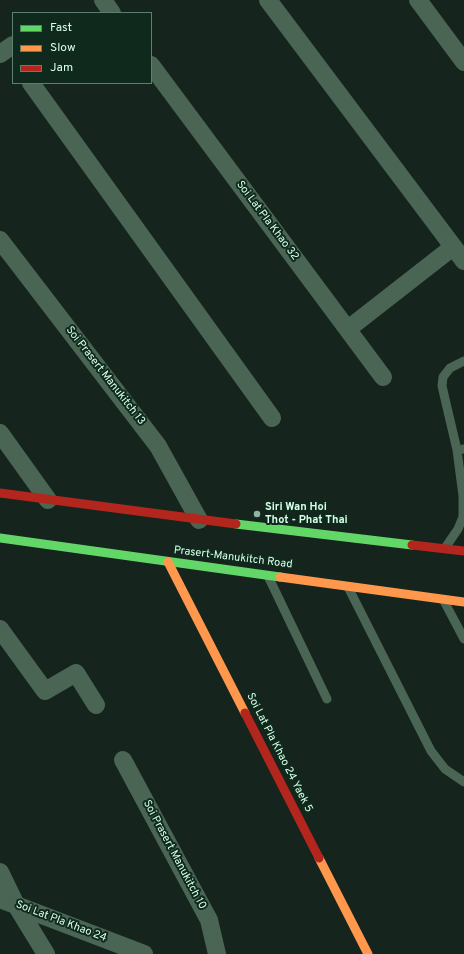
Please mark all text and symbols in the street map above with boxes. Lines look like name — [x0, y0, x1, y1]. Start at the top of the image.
legend — [12, 12, 152, 84]
text: Fast — [50, 20, 72, 36]
text: Slow — [50, 40, 76, 56]
text: Jam — [50, 60, 73, 76]
street label: Soi Lat Pla Khao 32 — [233, 179, 301, 263]
street label: Soi Prasert Manukitch 13 — [62, 324, 148, 428]
place label: Siri Wan Hoi Thot - Phat Thai — [265, 501, 348, 527]
marker: Siri Wan Hoi Thot - Phat Thai — [252, 509, 262, 519]
street label: Prasert-Manukitch Road — [173, 544, 293, 572]
street label: Soi Lat Pla Khao 24 Yaek 5 — [243, 691, 315, 815]
street label: Soi Prasert Manukitch 10 — [140, 798, 208, 912]
street label: Soi Lat Pla Khao 24 — [14, 899, 108, 945]

